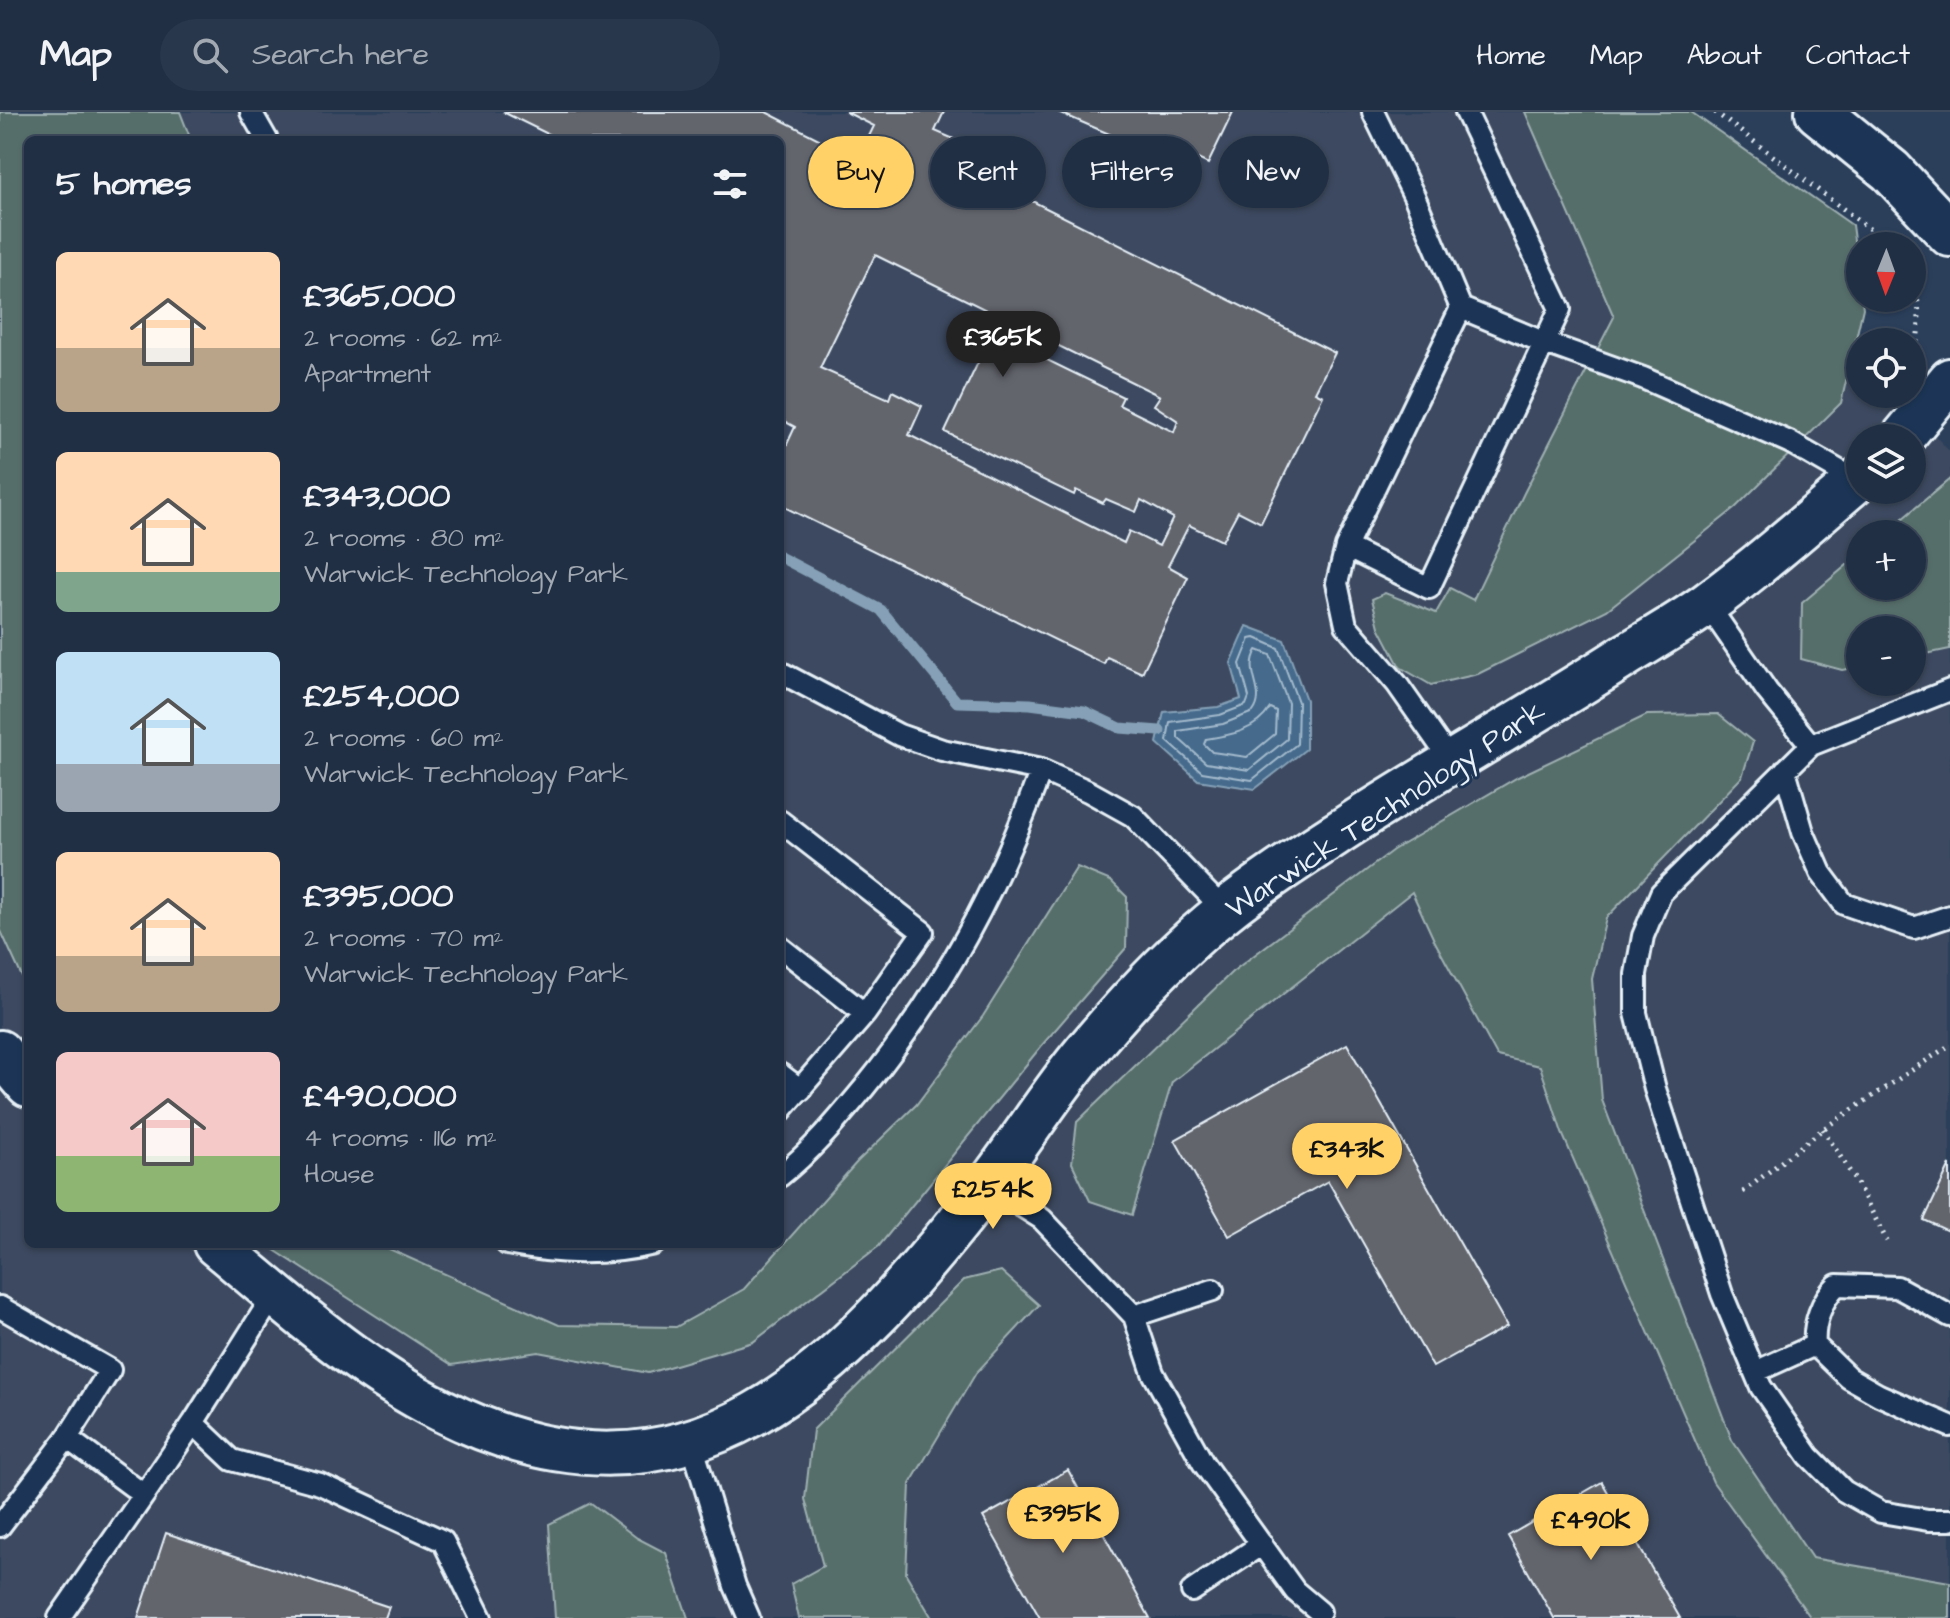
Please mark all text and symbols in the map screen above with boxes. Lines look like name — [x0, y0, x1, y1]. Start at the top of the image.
search box — [160, 19, 720, 91]
text: Map — [40, 29, 112, 81]
icon: search — [188, 33, 232, 77]
text: Search here — [252, 34, 429, 76]
text: Home — [1476, 36, 1546, 75]
text: Map — [1590, 36, 1643, 75]
text: About — [1687, 36, 1762, 75]
text: Contact — [1806, 36, 1910, 75]
chip: Buy — [808, 136, 914, 208]
chip: Rent — [930, 136, 1046, 208]
chip: Filters — [1062, 136, 1202, 208]
chip: New — [1218, 136, 1329, 208]
text: 5 homes — [56, 160, 192, 208]
icon: filters — [708, 162, 752, 206]
north arrow — [1846, 232, 1926, 312]
map controls — [1846, 232, 1926, 696]
text: £365,000 — [304, 272, 455, 320]
icon: home — [120, 284, 216, 380]
pin: £365K — [947, 311, 1059, 379]
text: £365K — [964, 319, 1042, 355]
text: 2 rooms · 62 m² — [304, 320, 502, 356]
button: locate — [1846, 328, 1926, 408]
text: Apartment — [304, 356, 431, 392]
button: layers — [1846, 424, 1926, 504]
text: £343,000 — [304, 472, 450, 520]
icon: home — [120, 484, 216, 580]
text: 2 rooms · 80 m² — [304, 520, 504, 556]
button: + — [1846, 520, 1926, 600]
text: Warwick Technology Park — [304, 556, 628, 592]
button: − — [1846, 616, 1926, 696]
text: £254,000 — [304, 672, 459, 720]
icon: home — [120, 684, 216, 780]
street label: Warwick Technology Park — [1217, 690, 1554, 930]
text: 2 rooms · 60 m² — [304, 720, 504, 756]
text: Warwick Technology Park — [304, 756, 628, 792]
text: £395,000 — [304, 872, 453, 920]
icon: home — [120, 884, 216, 980]
text: 2 rooms · 70 m² — [304, 920, 503, 956]
text: Warwick Technology Park — [304, 956, 628, 992]
text: £490,000 — [304, 1072, 457, 1120]
icon: home — [120, 1084, 216, 1180]
text: 4 rooms · 116 m² — [304, 1120, 497, 1156]
pin: £343K — [1291, 1123, 1403, 1191]
text: £343K — [1310, 1131, 1384, 1167]
text: House — [304, 1156, 375, 1192]
pin: £254K — [937, 1163, 1049, 1231]
text: £254K — [953, 1171, 1033, 1207]
pin: £395K — [1007, 1487, 1119, 1555]
pin: £490K — [1535, 1494, 1647, 1562]
text: £395K — [1025, 1495, 1101, 1531]
text: £490K — [1552, 1502, 1630, 1538]

